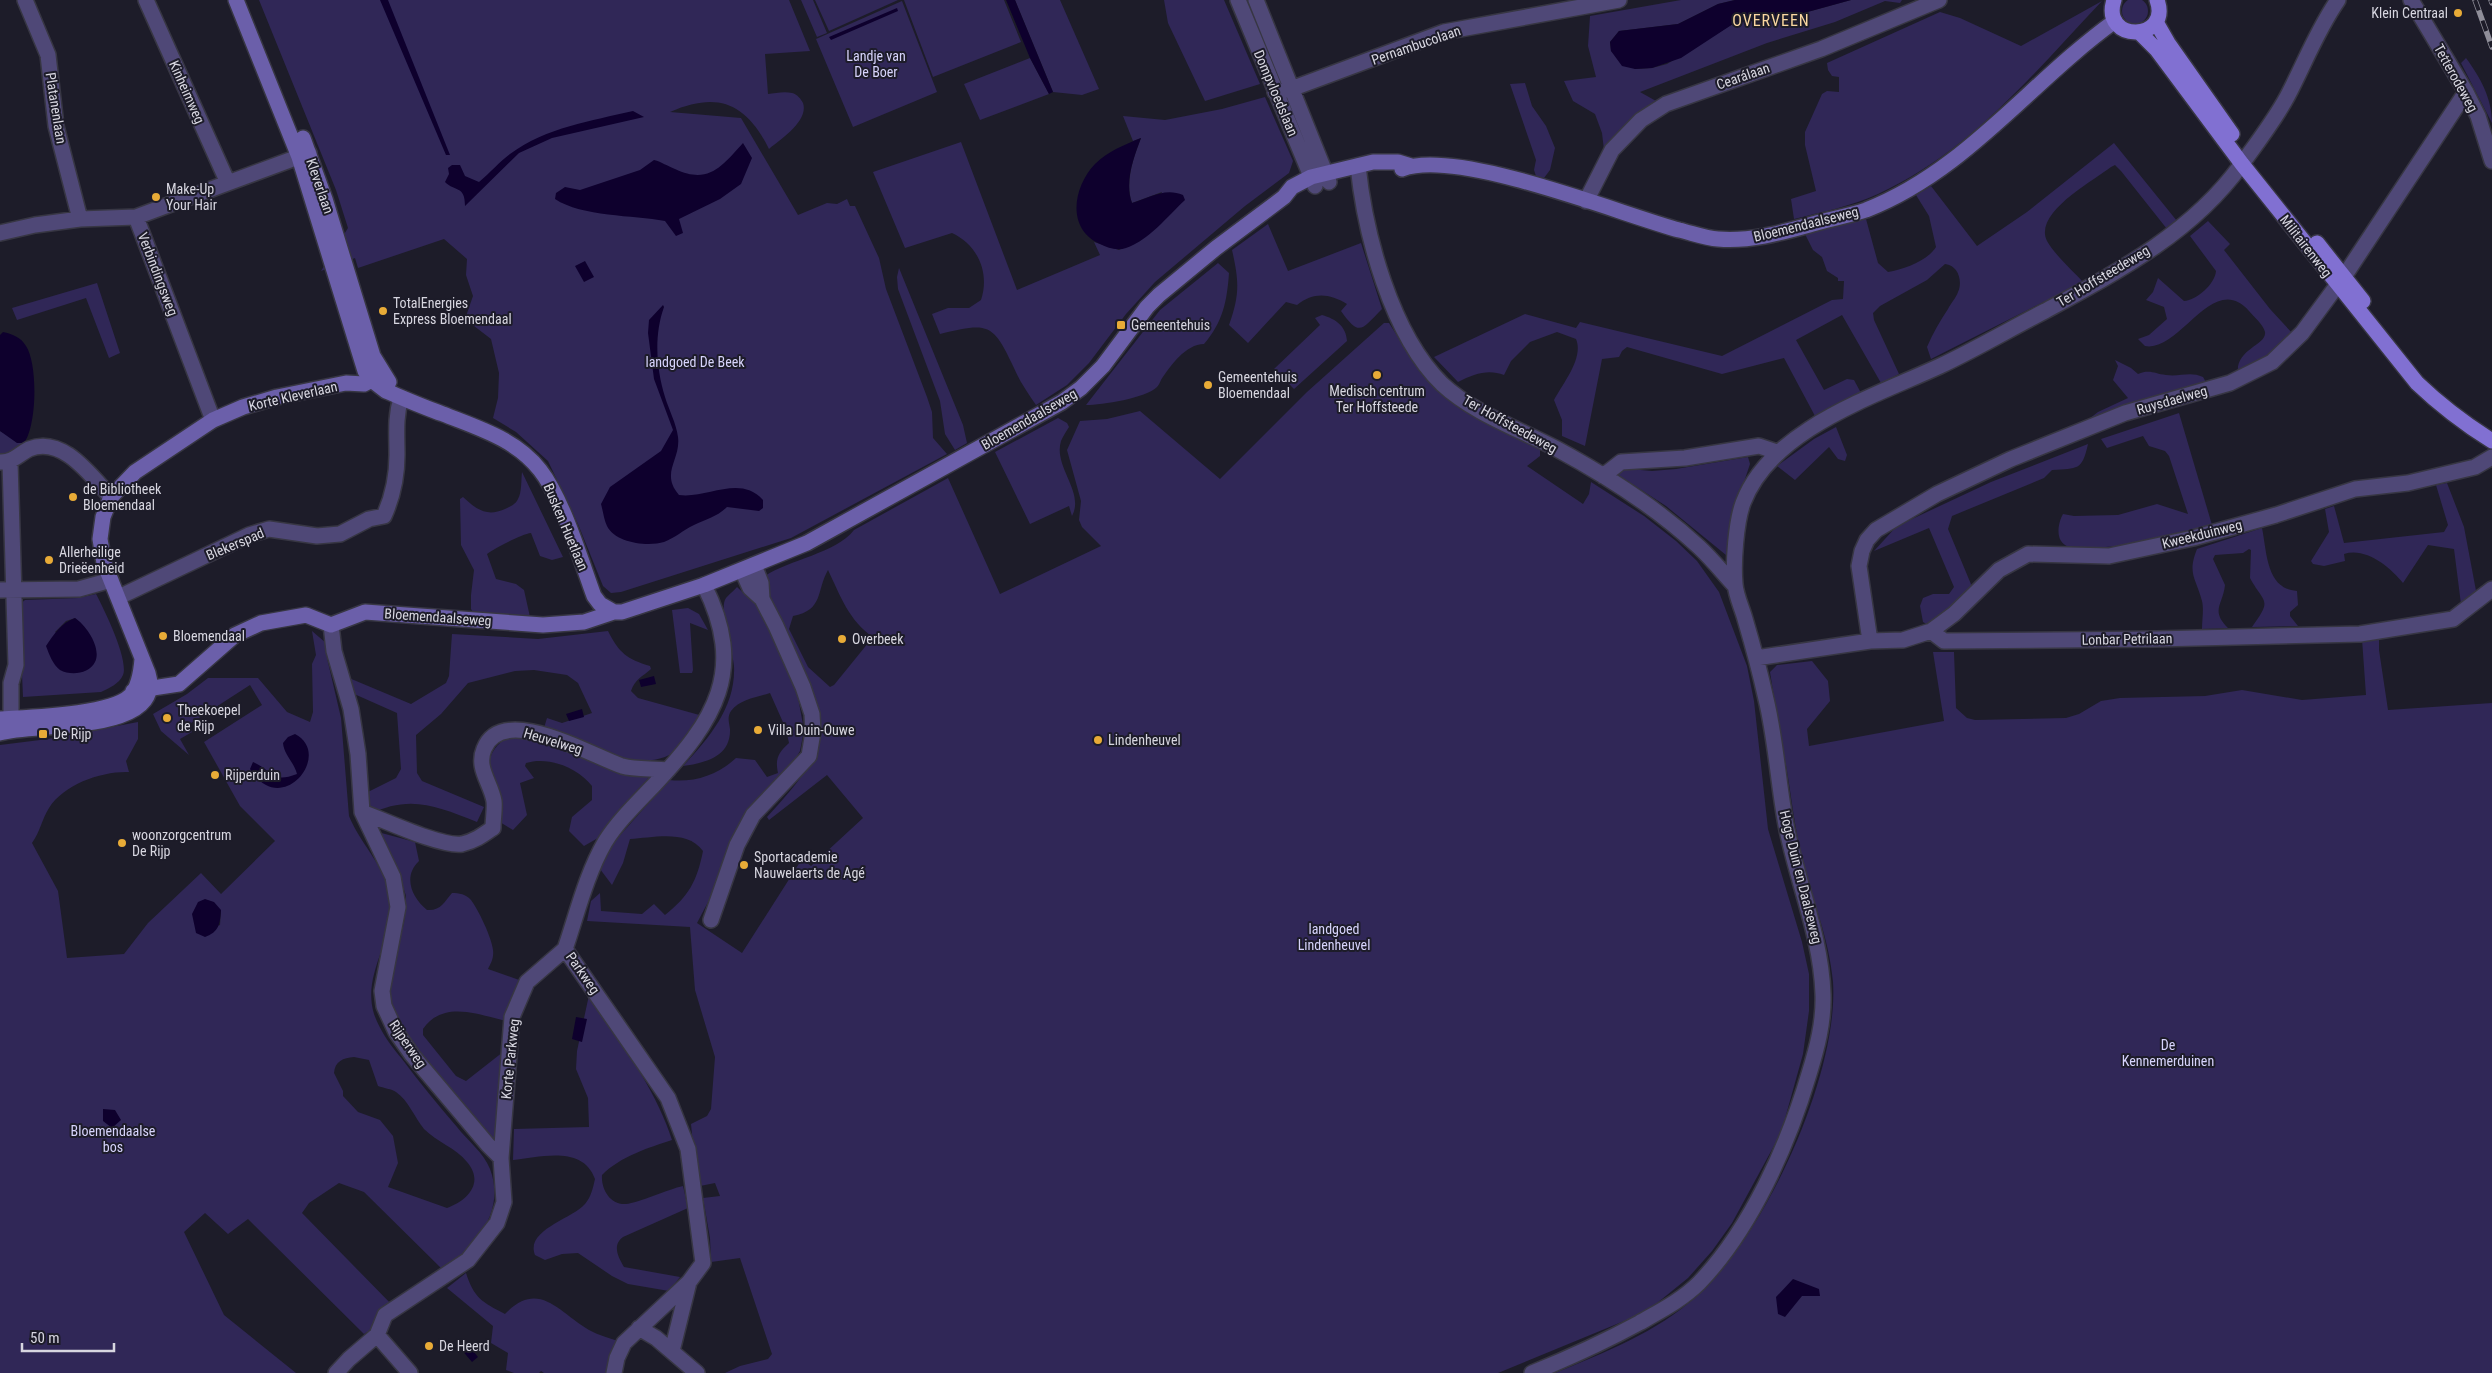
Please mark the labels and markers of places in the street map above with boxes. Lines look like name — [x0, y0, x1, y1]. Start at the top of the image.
place label: Klein Centraal — [2371, 5, 2448, 21]
marker: Klein Centraal — [2452, 7, 2464, 19]
place label: Make-Up Your Hair — [166, 181, 217, 213]
marker: Make-Up Your Hair — [150, 191, 162, 203]
place label: TotalEnergies Express Bloemendaal — [393, 295, 512, 327]
marker: TotalEnergies Express Bloemendaal — [377, 305, 389, 317]
place label: Gemeentehuis — [1131, 317, 1210, 333]
marker: Gemeentehuis — [1115, 319, 1127, 331]
place label: Gemeentehuis Bloemendaal — [1218, 369, 1297, 401]
marker: Medisch centrum Ter Hoffsteede — [1371, 369, 1383, 381]
marker: Gemeentehuis Bloemendaal — [1202, 379, 1214, 391]
place label: Medisch centrum Ter Hoffsteede — [1329, 383, 1425, 415]
place label: de Bibliotheek Bloemendaal — [83, 481, 162, 513]
marker: de Bibliotheek Bloemendaal — [67, 491, 79, 503]
place label: Allerheilige Drieëenheid — [59, 544, 124, 576]
marker: Allerheilige Drieëenheid — [43, 554, 55, 566]
place label: Bloemendaal — [173, 628, 245, 644]
marker: Bloemendaal — [157, 630, 169, 642]
place label: Overbeek — [852, 631, 904, 647]
marker: Overbeek — [836, 633, 848, 645]
place label: Theekoepel de Rijp — [177, 702, 241, 734]
marker: Theekoepel de Rijp — [161, 712, 173, 724]
place label: Villa Duin-Ouwe — [768, 722, 855, 738]
marker: Villa Duin-Ouwe — [752, 724, 764, 736]
place label: De Rijp — [53, 726, 92, 742]
marker: De Rijp — [37, 728, 49, 740]
place label: Lindenheuvel — [1108, 732, 1181, 748]
marker: Lindenheuvel — [1092, 734, 1104, 746]
place label: Rijperduin — [225, 767, 280, 783]
marker: Rijperduin — [209, 769, 221, 781]
place label: woonzorgcentrum De Rijp — [132, 827, 232, 859]
marker: woonzorgcentrum De Rijp — [116, 837, 128, 849]
place label: Sportacademie Nauwelaerts de Agé — [754, 849, 865, 881]
marker: Sportacademie Nauwelaerts de Agé — [738, 859, 750, 871]
place label: De Heerd — [439, 1338, 490, 1354]
marker: De Heerd — [423, 1340, 435, 1352]

